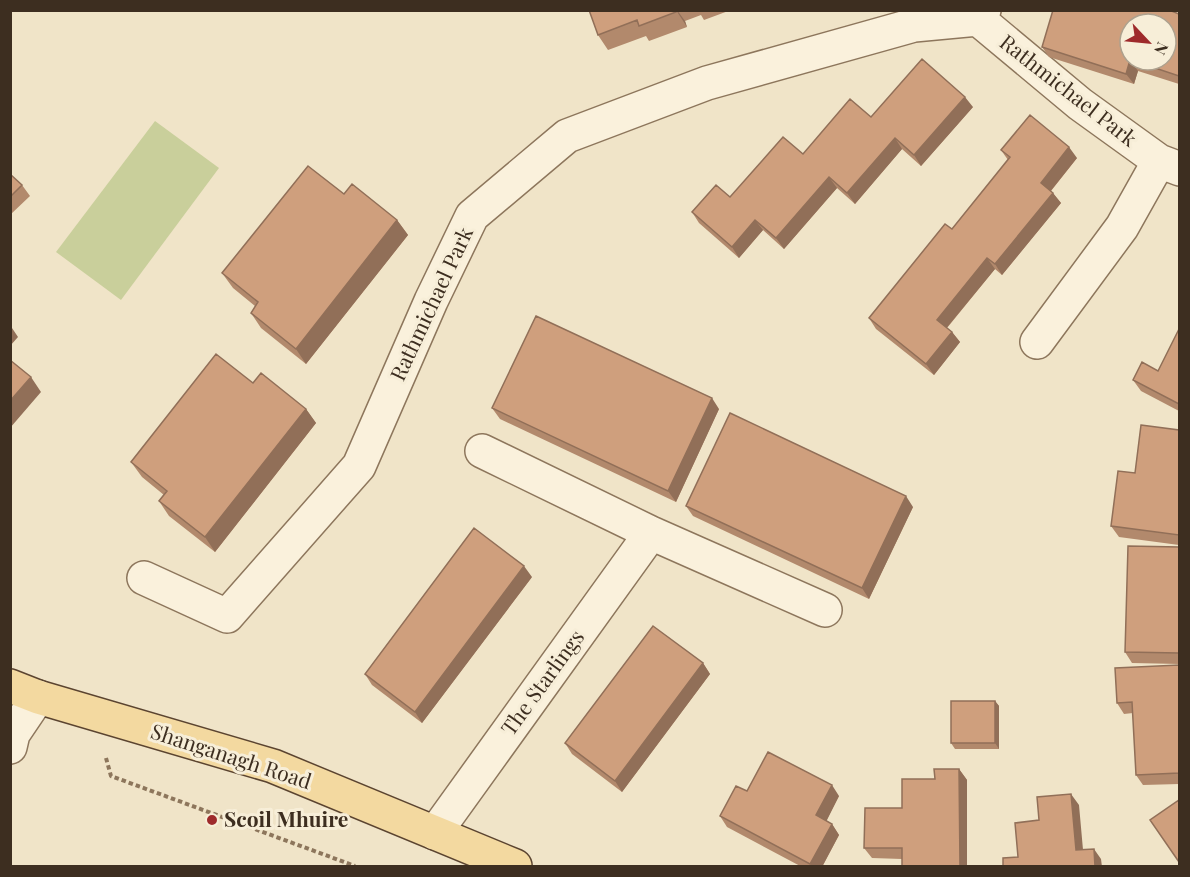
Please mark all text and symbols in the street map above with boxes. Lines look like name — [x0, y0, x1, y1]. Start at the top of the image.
north arrow — [1118, 12, 1178, 72]
street label: Rathmichael Park — [995, 27, 1144, 152]
text: N — [1150, 39, 1174, 59]
street label: Rathmichael Park — [382, 221, 478, 385]
street label: The Starlings — [494, 623, 589, 740]
street label: Shanganagh Road — [148, 716, 315, 794]
place label: Scoil Mhuire — [224, 804, 348, 832]
marker: Scoil Mhuire — [205, 813, 219, 827]

